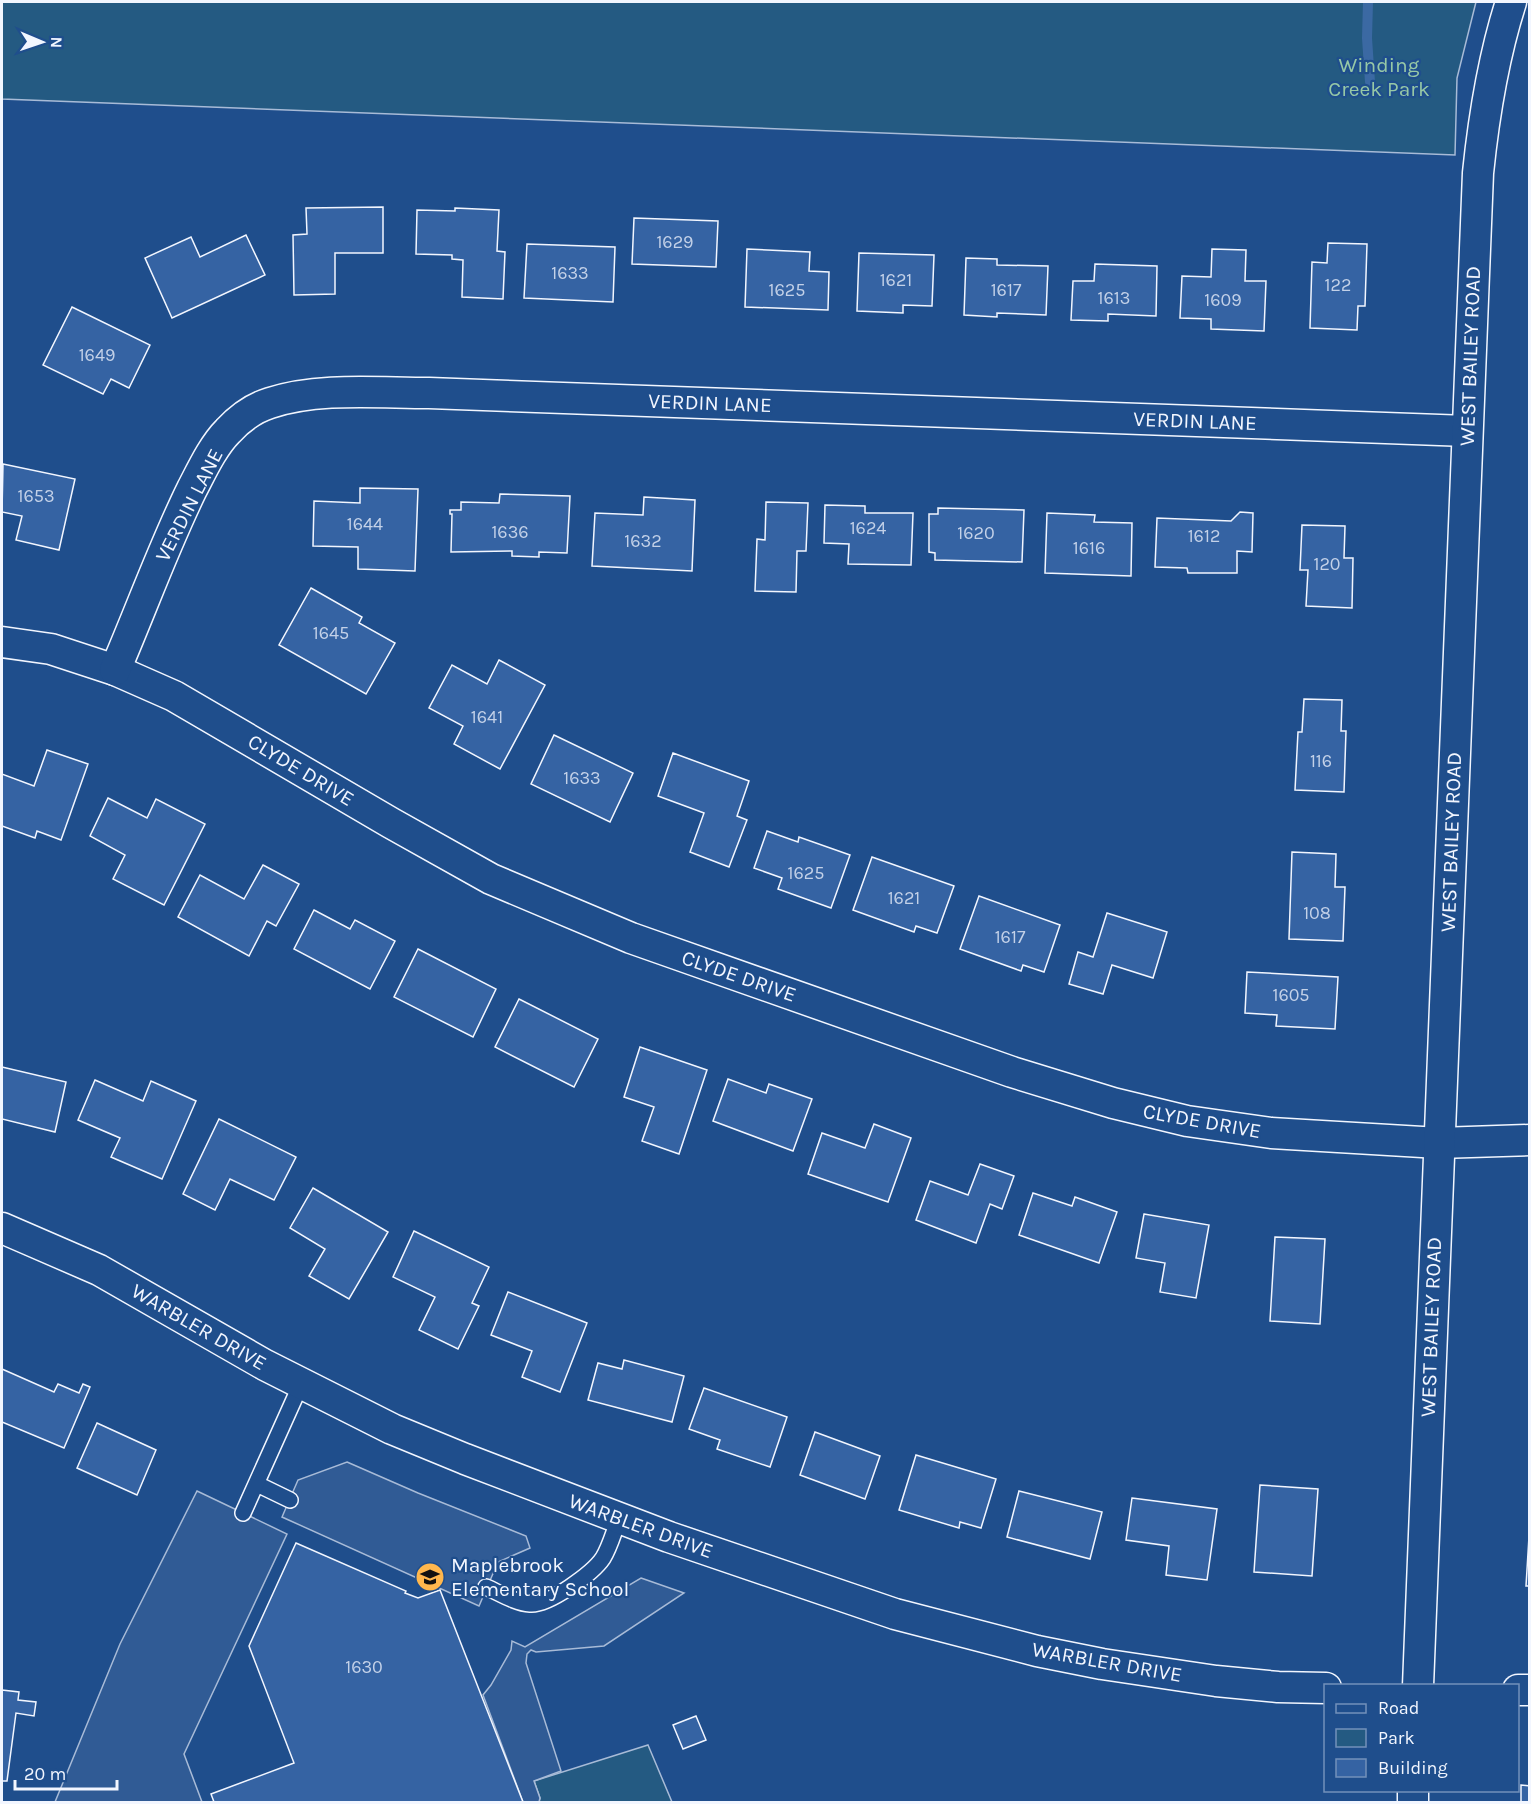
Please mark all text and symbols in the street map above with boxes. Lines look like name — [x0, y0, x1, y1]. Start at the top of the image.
north arrow — [12, 12, 72, 72]
text: N — [47, 36, 66, 49]
park label: Winding Creek Park — [1328, 53, 1430, 101]
house number: 1629 — [656, 231, 694, 253]
house number: 1633 — [551, 262, 589, 284]
street label: WEST BAILEY ROAD — [1455, 266, 1485, 446]
house number: 1621 — [880, 269, 912, 291]
house number: 122 — [1325, 274, 1351, 296]
house number: 1625 — [769, 279, 805, 301]
house number: 1617 — [991, 279, 1022, 301]
house number: 1613 — [1098, 287, 1130, 309]
house number: 1609 — [1204, 289, 1242, 311]
house number: 1649 — [79, 344, 115, 366]
street label: VERDIN LANE — [648, 389, 772, 417]
street label: VERDIN LANE — [1133, 407, 1257, 435]
street label: VERDIN LANE — [150, 444, 228, 566]
house number: 1653 — [17, 485, 55, 507]
house number: 1644 — [347, 513, 383, 535]
house number: 1624 — [850, 517, 886, 539]
house number: 1636 — [491, 521, 529, 543]
house number: 1620 — [957, 522, 995, 544]
house number: 1612 — [1188, 525, 1220, 547]
house number: 1632 — [624, 530, 662, 552]
house number: 1616 — [1073, 537, 1105, 559]
house number: 120 — [1313, 553, 1341, 575]
house number: 1645 — [313, 622, 349, 644]
house number: 1641 — [471, 706, 503, 728]
street label: CLYDE DRIVE — [244, 729, 358, 811]
house number: 116 — [1310, 750, 1332, 772]
street label: WEST BAILEY ROAD — [1436, 752, 1466, 932]
house number: 1633 — [563, 767, 601, 789]
house number: 1625 — [788, 862, 824, 884]
house number: 1621 — [888, 887, 920, 909]
house number: 108 — [1303, 902, 1331, 924]
house number: 1617 — [995, 926, 1026, 948]
street label: CLYDE DRIVE — [679, 945, 799, 1007]
house number: 1605 — [1272, 984, 1310, 1006]
street label: CLYDE DRIVE — [1141, 1099, 1263, 1143]
street label: WEST BAILEY ROAD — [1416, 1237, 1446, 1417]
street label: WARBLER DRIVE — [127, 1279, 271, 1375]
street label: WARBLER DRIVE — [566, 1489, 716, 1563]
place label: Maplebrook Elementary School — [451, 1553, 629, 1601]
school or university icon: Maplebrook Elementary School — [414, 1561, 446, 1593]
street label: WARBLER DRIVE — [1030, 1637, 1184, 1687]
house number: 1630 — [345, 1656, 383, 1678]
legend — [1324, 1684, 1519, 1792]
text: Road — [1378, 1697, 1419, 1719]
text: Park — [1378, 1727, 1415, 1749]
scale bar — [15, 1753, 117, 1791]
text: Building — [1378, 1757, 1448, 1779]
text: 20 m — [24, 1763, 66, 1785]

